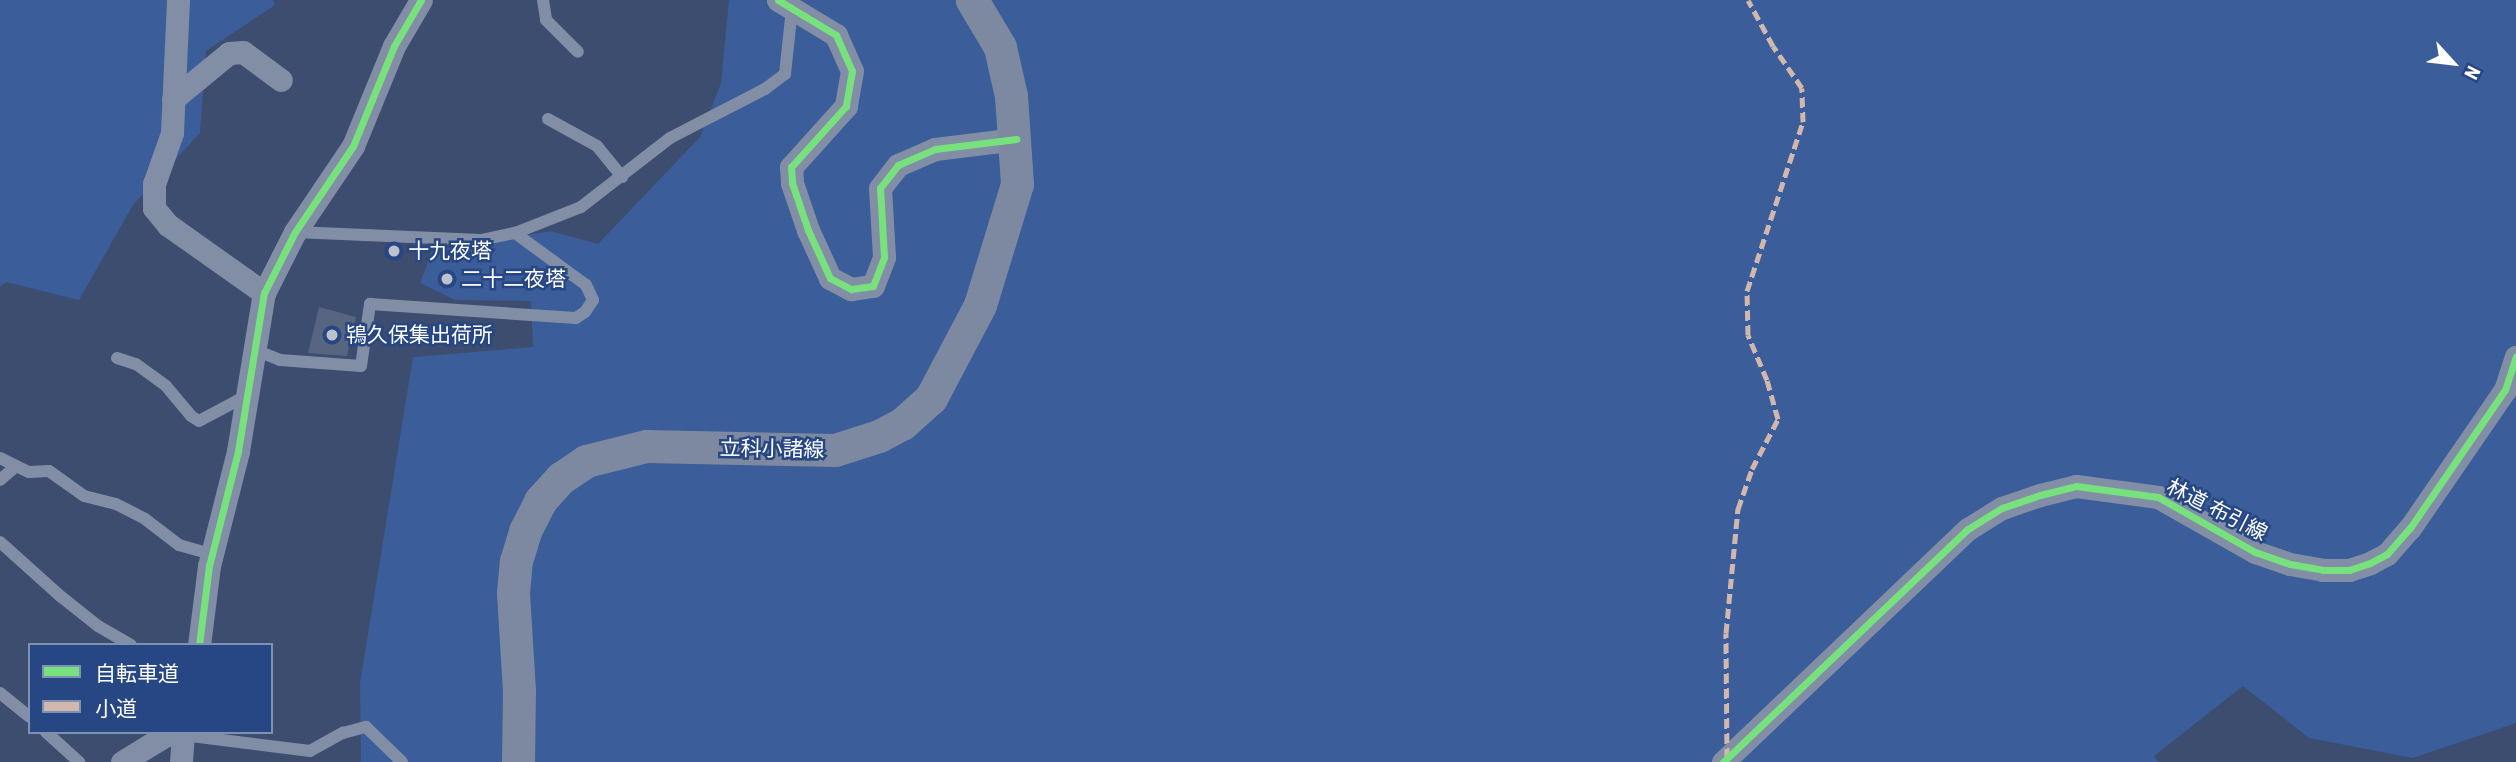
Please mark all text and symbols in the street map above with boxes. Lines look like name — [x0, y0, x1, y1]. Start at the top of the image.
north arrow — [2418, 28, 2488, 98]
text: N — [2459, 62, 2485, 83]
place label: 十九夜塔 — [408, 238, 492, 264]
marker: 十九夜塔 — [386, 243, 402, 259]
place label: 二十二夜塔 — [461, 266, 566, 292]
marker: 二十二夜塔 — [439, 271, 455, 287]
place label: 鴇久保集出荷所 — [346, 322, 493, 348]
marker: 鴇久保集出荷所 — [324, 327, 340, 343]
street label: 立科小諸線 — [719, 435, 825, 463]
street label: 林道 布引線 — [2162, 474, 2272, 546]
legend — [28, 643, 273, 734]
text: 自転車道 — [95, 662, 179, 686]
text: 小道 — [95, 697, 137, 721]

